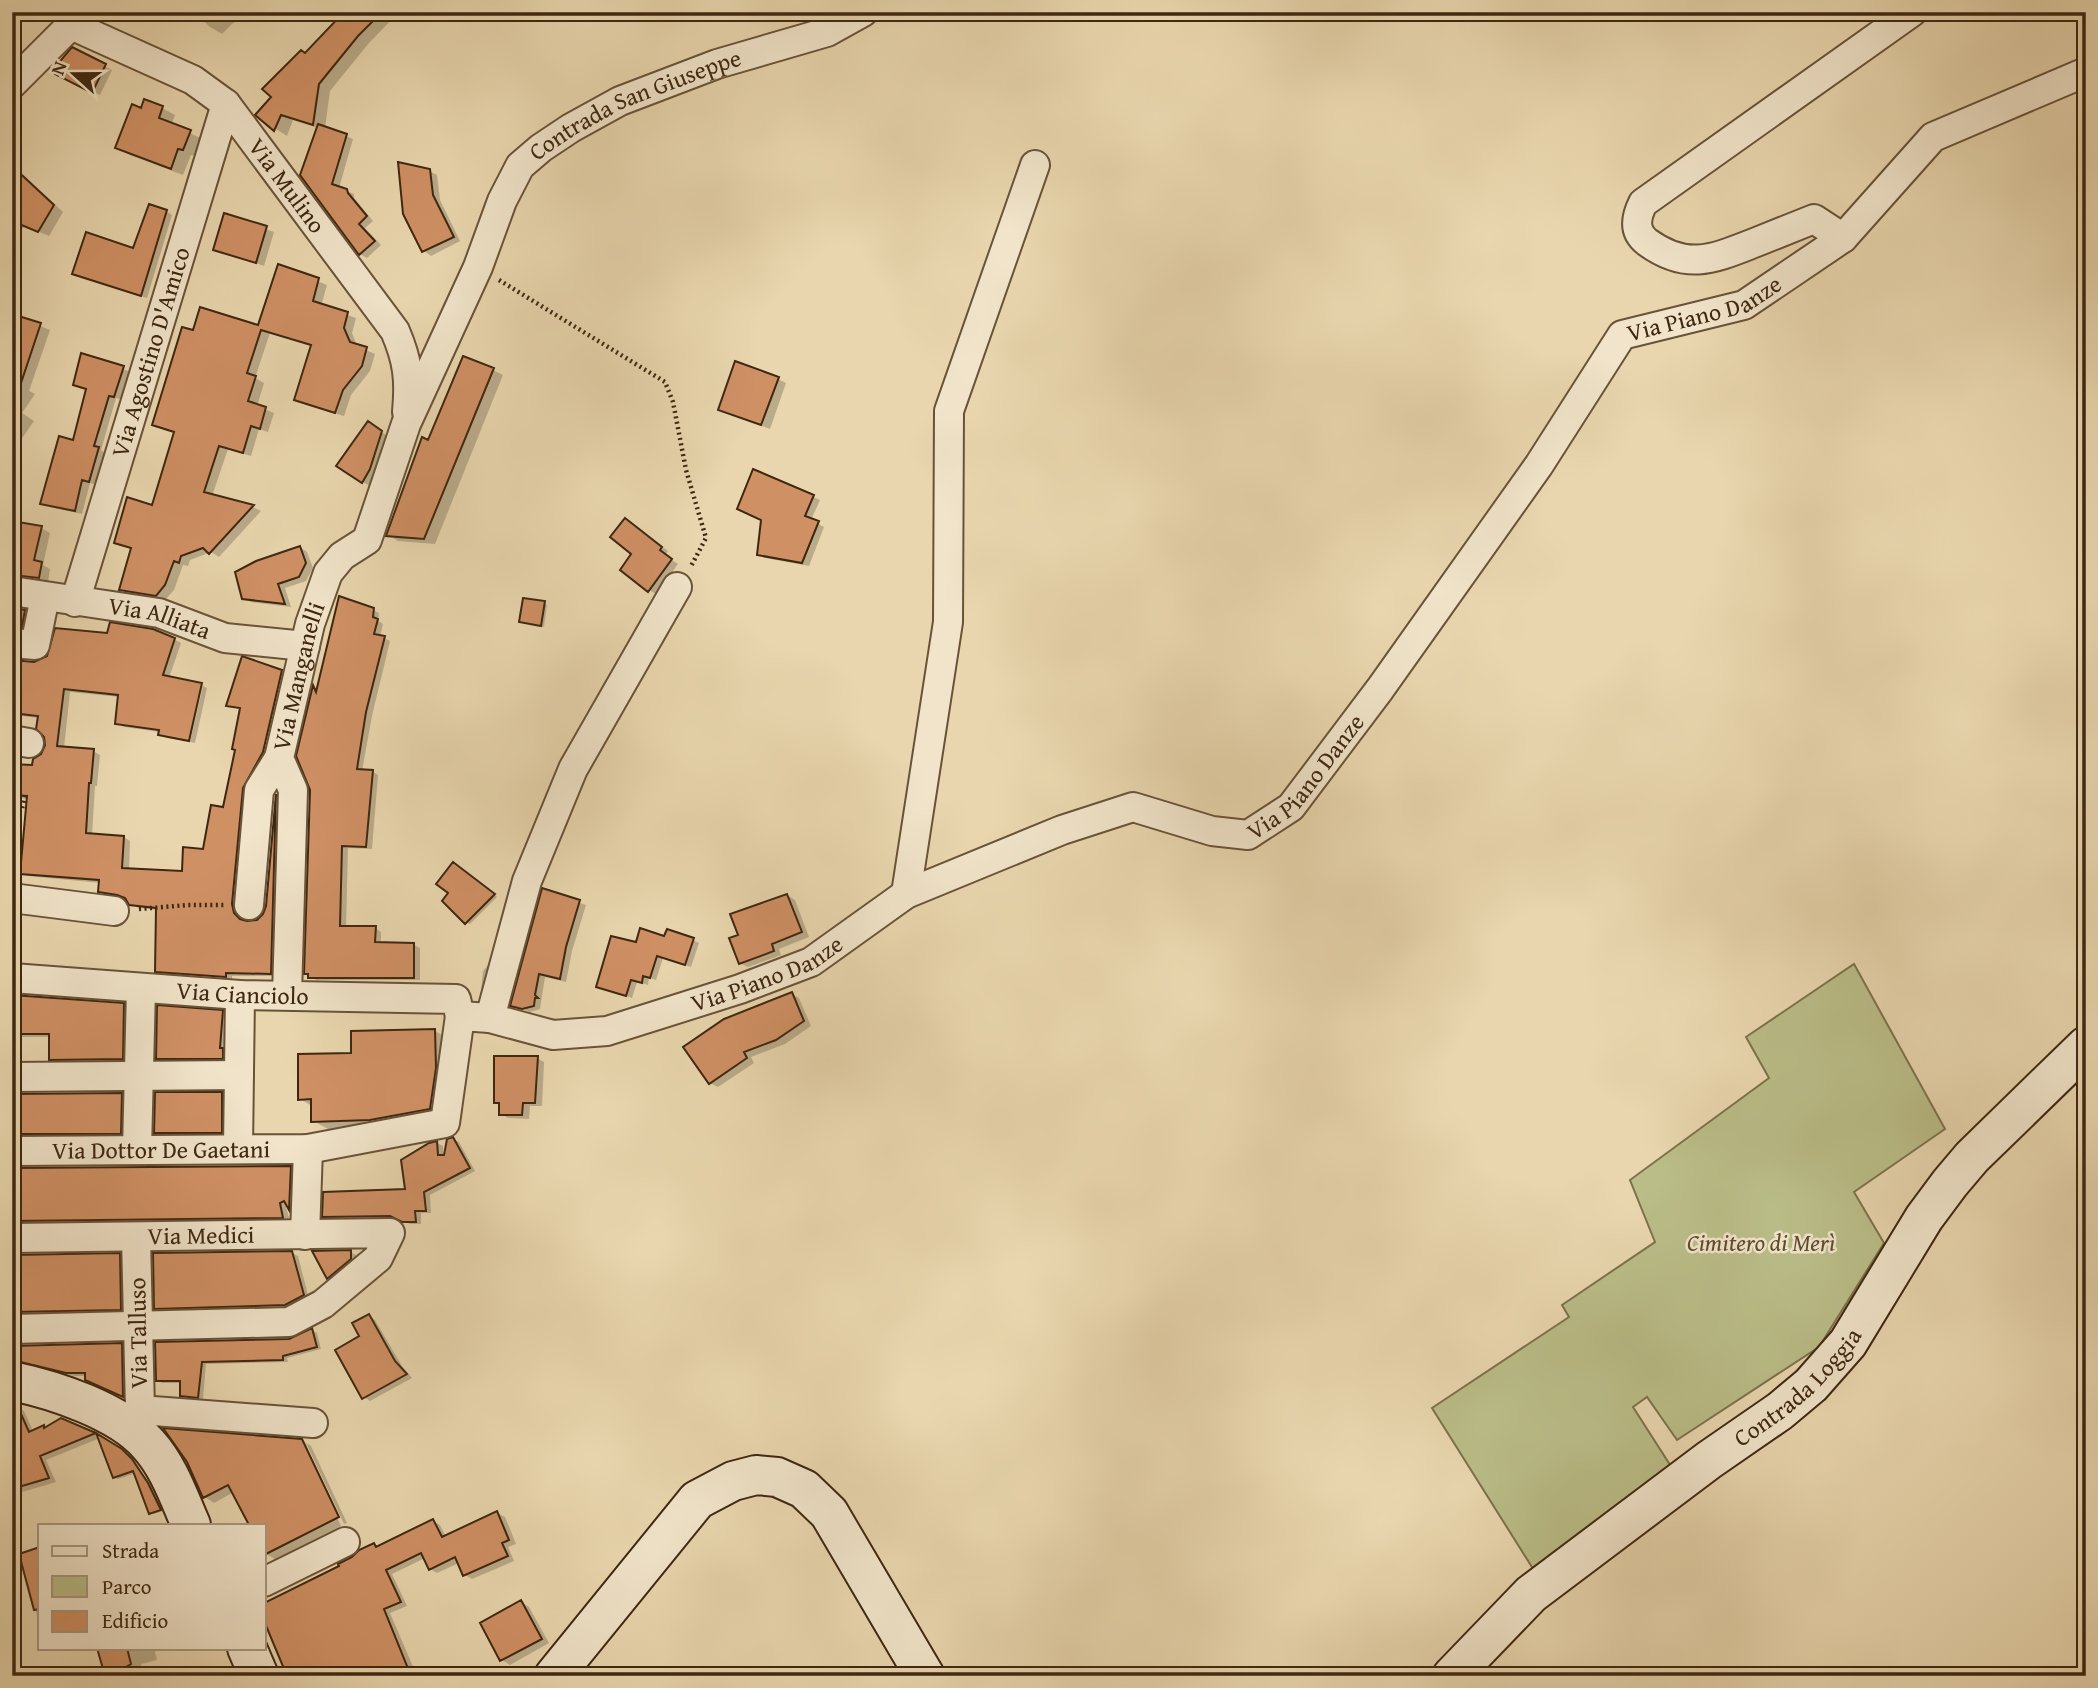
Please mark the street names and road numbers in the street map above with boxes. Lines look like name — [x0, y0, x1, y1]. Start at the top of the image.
street label: Contrada San Giuseppe — [521, 40, 745, 168]
street label: Via Mulino — [240, 130, 334, 240]
street label: Via Agostino D'Amico — [102, 243, 199, 462]
street label: Via Piano Danze — [1623, 266, 1788, 350]
street label: Via Alliata — [106, 588, 216, 648]
street label: Via Manganelli — [263, 597, 334, 754]
street label: Via Piano Danze — [1239, 706, 1372, 848]
street label: Via Piano Danze — [686, 927, 850, 1020]
street label: Via Cianciolo — [175, 972, 309, 1013]
street label: Via Dottor De Gaetani — [52, 1131, 271, 1168]
street label: Via Medici — [147, 1217, 255, 1253]
street label: Via Talluso — [119, 1277, 156, 1389]
street label: Contrada Loggia — [1726, 1321, 1870, 1455]

